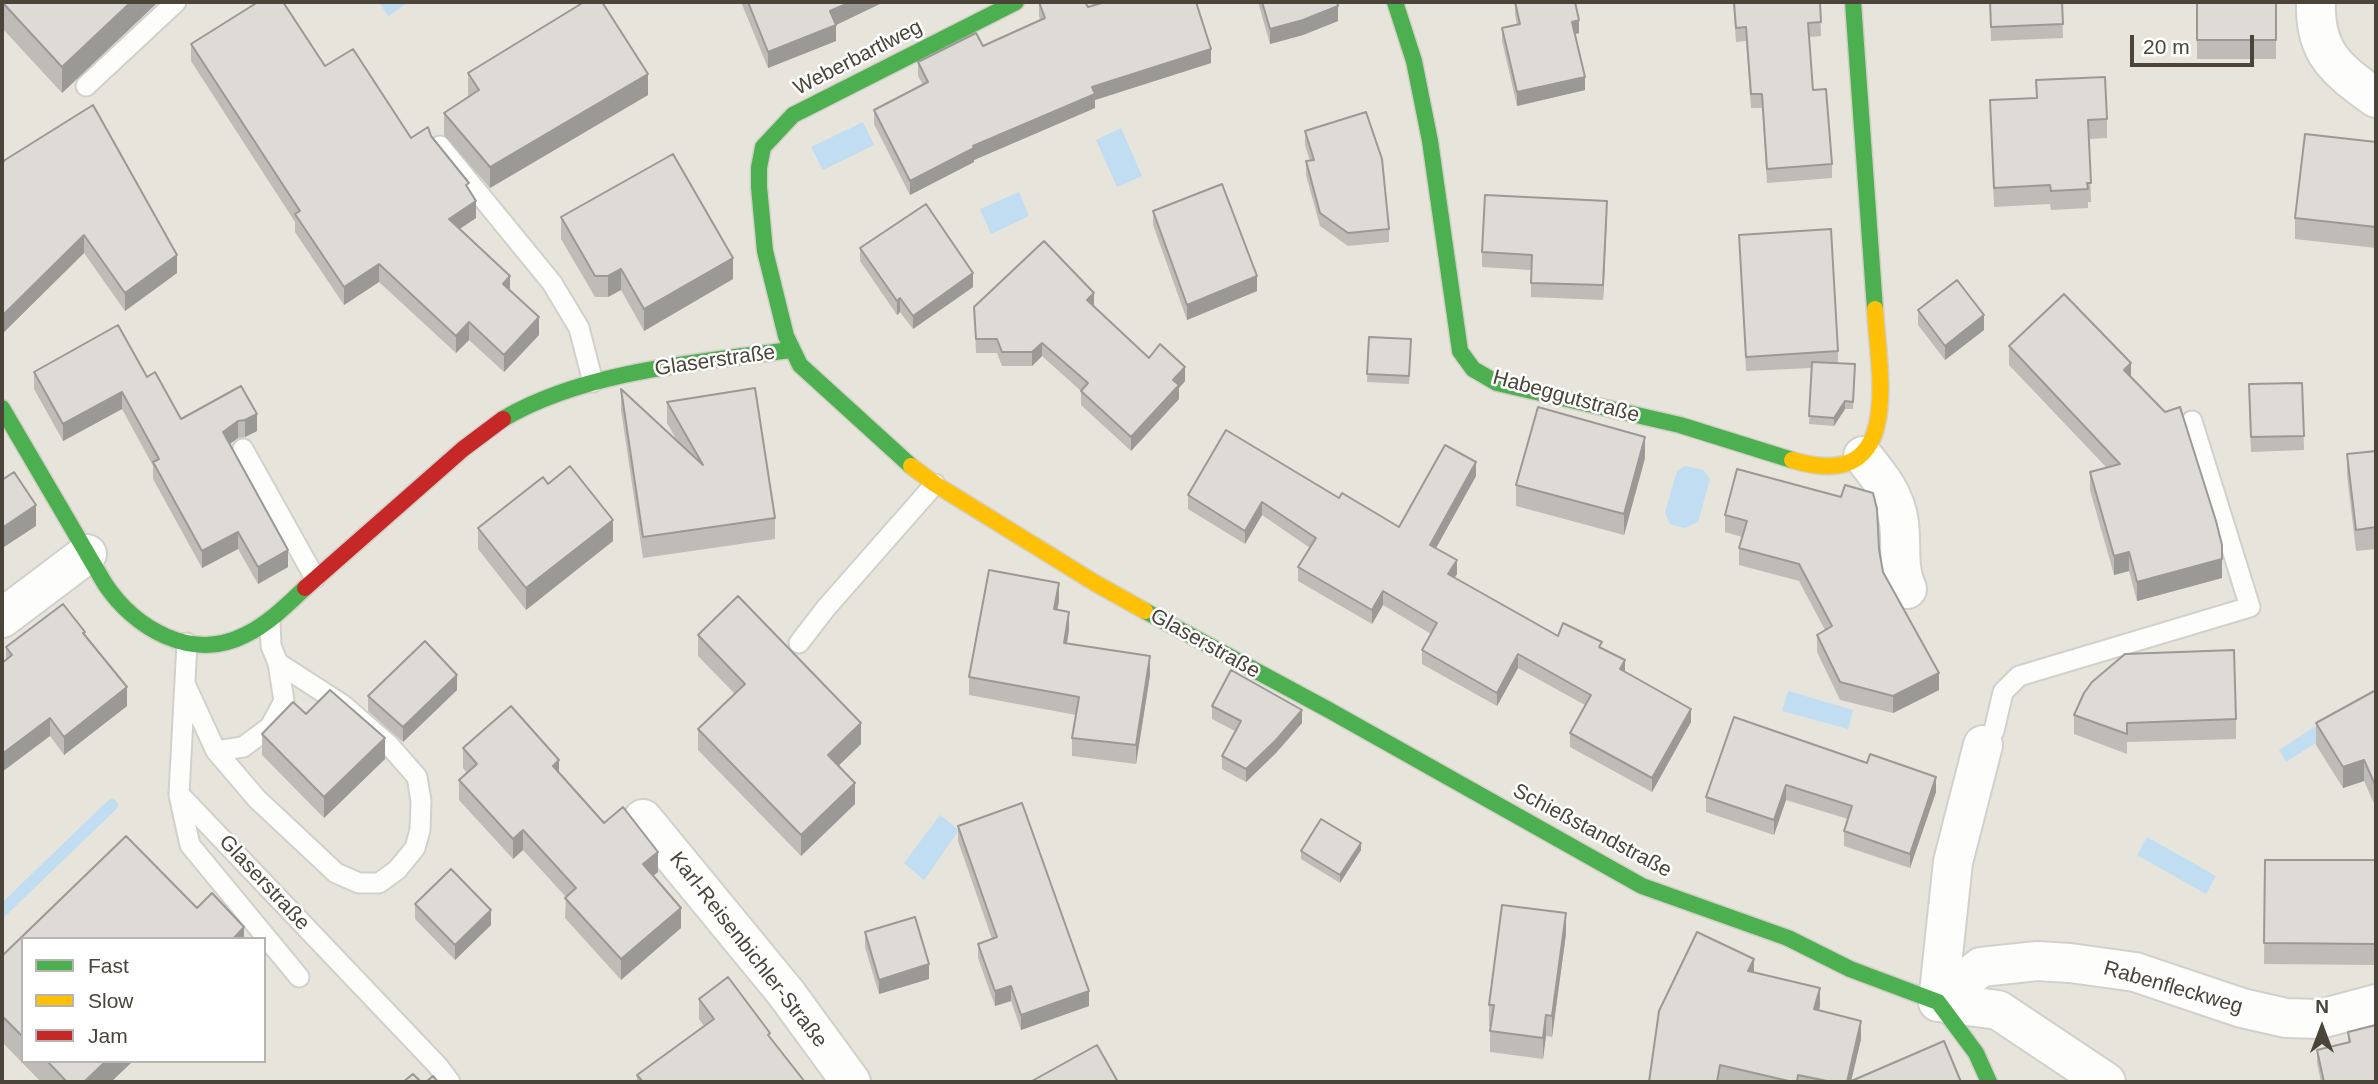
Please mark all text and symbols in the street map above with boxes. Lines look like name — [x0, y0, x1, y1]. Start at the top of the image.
street label: Weberbartlweg — [790, 15, 926, 101]
scale bar — [2133, 21, 2257, 65]
text: 20 m — [2143, 35, 2190, 58]
street label: Glaserstraße — [653, 340, 777, 382]
street label: Habeggutstraße — [1490, 365, 1642, 429]
street label: Glaserstraße — [1146, 604, 1264, 684]
street label: Schießstandstraße — [1508, 779, 1676, 883]
street label: Glaserstraße — [213, 830, 315, 936]
street label: Karl-Reisenbichler-Straße — [664, 847, 832, 1053]
legend — [21, 937, 266, 1063]
text: Fast — [88, 954, 129, 977]
street label: Rabenfleckweg — [2101, 956, 2245, 1020]
text: Slow — [88, 989, 134, 1012]
north arrow — [2287, 993, 2357, 1063]
text: N — [2315, 996, 2329, 1017]
text: Jam — [88, 1024, 128, 1047]

